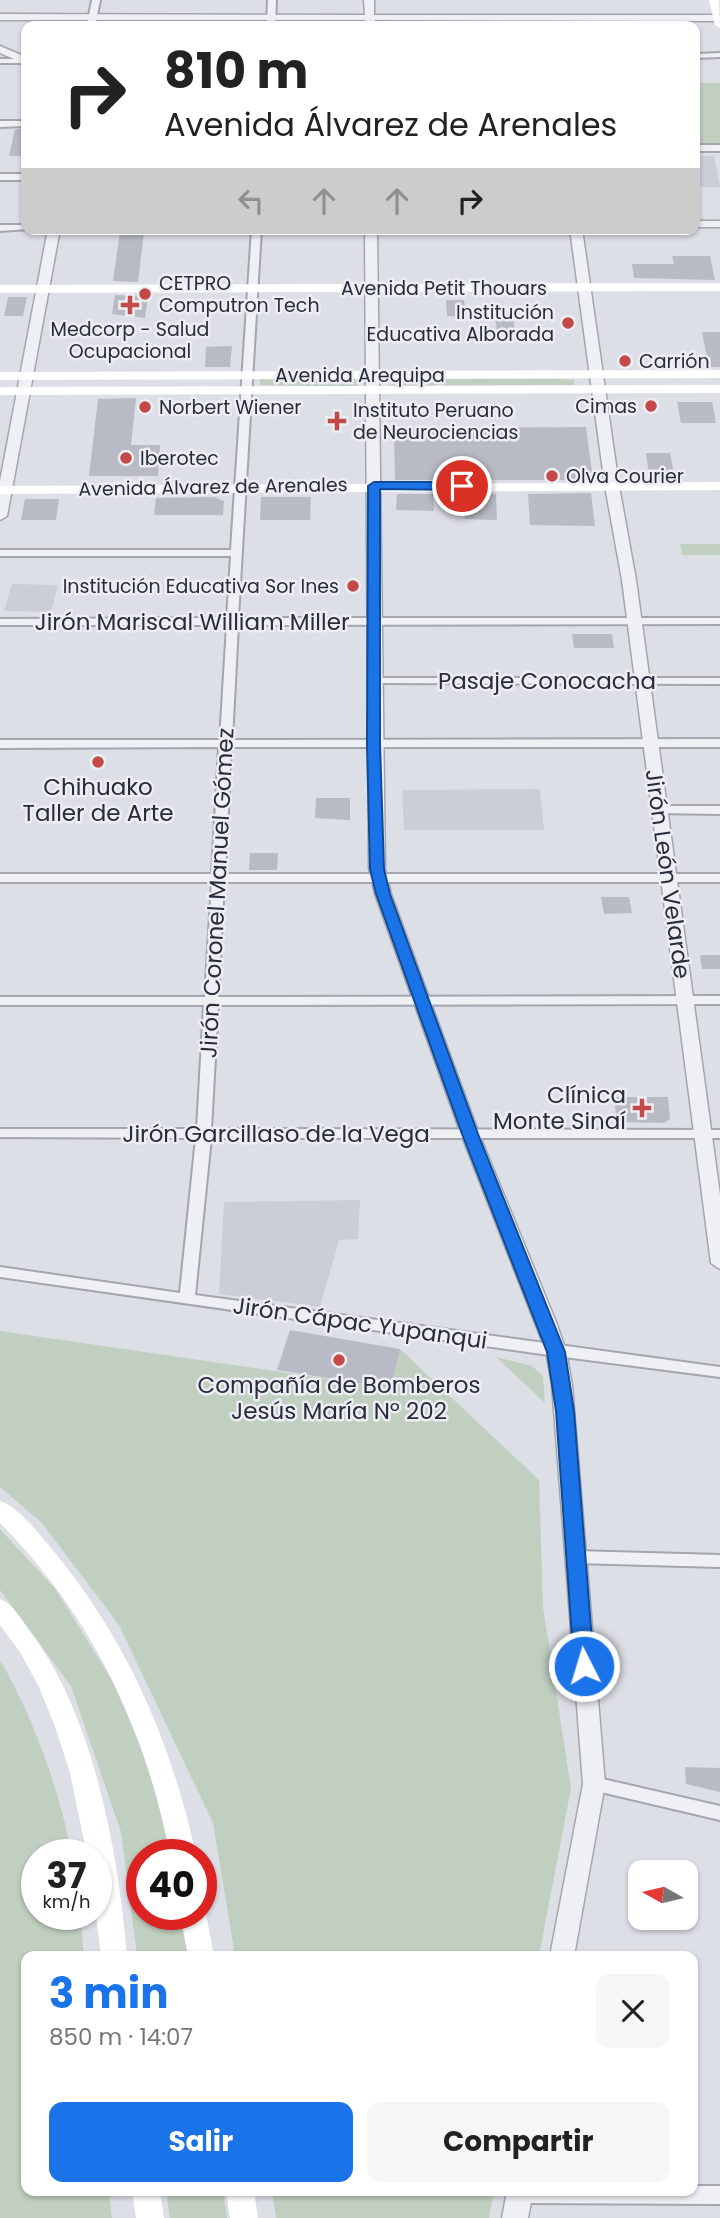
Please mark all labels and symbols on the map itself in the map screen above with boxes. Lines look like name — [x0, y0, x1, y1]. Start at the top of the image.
place label: CETPRO Computron Tech — [159, 270, 320, 319]
street label: Avenida Petit Thouars — [341, 275, 547, 302]
marker: CETPRO Computron Tech — [137, 286, 153, 302]
marker: Medcorp - Salud Ocupacional — [120, 295, 140, 315]
place label: Institución Educativa Alborada — [367, 299, 554, 348]
marker: Institución Educativa Alborada — [560, 315, 576, 331]
place label: Medcorp - Salud Ocupacional — [51, 316, 209, 365]
place label: Carrión — [639, 348, 710, 375]
marker: Carrión — [617, 353, 633, 369]
street label: Avenida Arequipa — [275, 362, 445, 389]
place label: Cimas — [575, 393, 637, 420]
place label: Norbert Wiener — [159, 394, 301, 421]
place label: Instituto Peruano de Neurociencias — [353, 397, 518, 446]
marker: Cimas — [643, 398, 659, 414]
marker: Norbert Wiener — [137, 399, 153, 415]
marker: Instituto Peruano de Neurociencias — [327, 411, 347, 431]
place label: Iberotec — [140, 445, 219, 472]
marker: Iberotec — [118, 450, 134, 466]
pin — [432, 456, 492, 516]
place label: Olva Courier — [566, 463, 684, 490]
marker: Olva Courier — [544, 468, 560, 484]
street label: Avenida Álvarez de Arenales — [78, 471, 348, 503]
place label: Institución Educativa Sor Ines — [63, 573, 339, 600]
marker: Institución Educativa Sor Ines — [345, 578, 361, 594]
street label: Jirón Mariscal William Miller — [35, 606, 350, 638]
street label: Pasaje Conocacha — [438, 665, 656, 697]
street label: Jirón Coronel Manuel Gómez — [192, 727, 242, 1059]
marker: Chihuako Taller de Arte — [90, 754, 106, 770]
street label: Jirón León Velarde — [637, 767, 699, 981]
place label: Chihuako Taller de Arte — [23, 771, 173, 829]
place label: Clínica Monte Sinaí — [493, 1079, 626, 1137]
marker: Clínica Monte Sinaí — [632, 1098, 652, 1118]
street label: Jirón Garcillaso de la Vega — [122, 1118, 430, 1150]
street label: Jirón Cápac Yupanqui — [231, 1289, 489, 1357]
marker: Compañía de Bomberos Jesús María Nº 202 — [331, 1352, 347, 1368]
place label: Compañía de Bomberos Jesús María Nº 202 — [198, 1369, 480, 1427]
position arrow — [547, 1629, 621, 1703]
speed limit sign: 40 — [126, 1839, 217, 1930]
north arrow — [628, 1860, 698, 1930]

